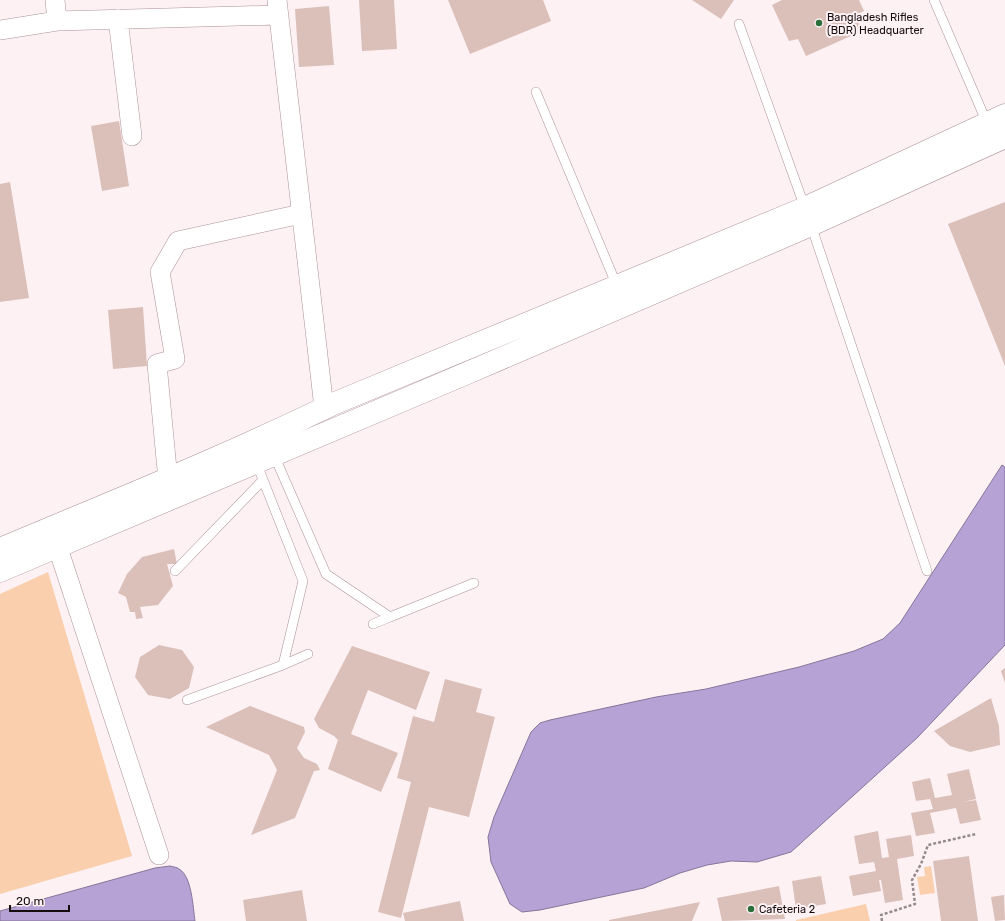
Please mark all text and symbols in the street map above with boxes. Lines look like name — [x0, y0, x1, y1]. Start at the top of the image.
place label: Bangladesh Rifles (BDR) Headquarter — [827, 11, 925, 37]
marker: Bangladesh Rifles (BDR) Headquarter — [814, 18, 824, 28]
scale bar — [10, 887, 69, 913]
text: 20 m — [16, 894, 44, 908]
place label: Cafeteria 2 — [759, 903, 815, 916]
marker: Cafeteria 2 — [746, 904, 756, 914]

